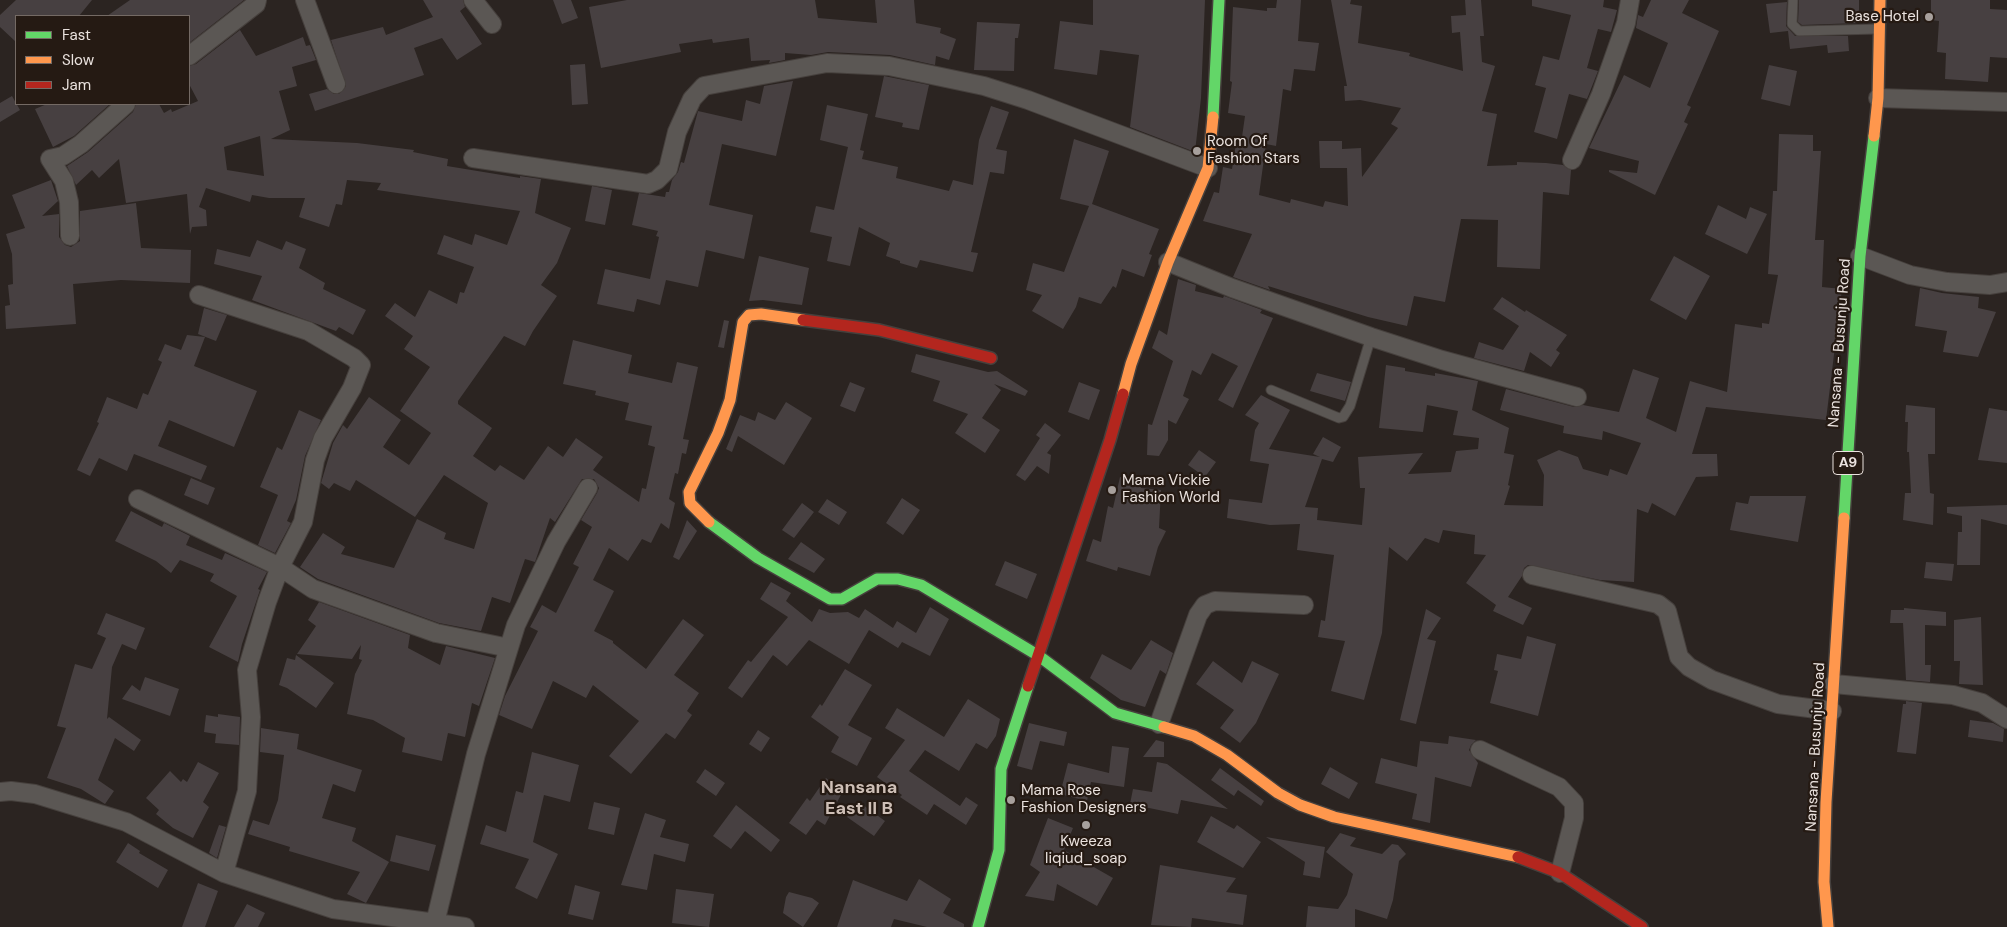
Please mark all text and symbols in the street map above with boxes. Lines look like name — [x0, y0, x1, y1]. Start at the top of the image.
place label: Base Hotel — [1845, 8, 1919, 26]
marker: Base Hotel — [1923, 11, 1935, 23]
legend — [15, 15, 190, 105]
text: Fast — [62, 25, 91, 45]
text: Slow — [62, 50, 94, 70]
text: Jam — [62, 75, 91, 95]
place label: Room Of Fashion Stars — [1207, 133, 1300, 168]
marker: Room Of Fashion Stars — [1191, 145, 1203, 157]
street label: Nansana - Busunju Road — [1825, 258, 1855, 428]
road number: A9 — [1833, 452, 1863, 474]
place label: Mama Vickie Fashion World — [1122, 472, 1220, 507]
marker: Mama Vickie Fashion World — [1106, 484, 1118, 496]
street label: Nansana - Busunju Road — [1803, 662, 1829, 832]
district label: Nansana East II B — [821, 777, 897, 820]
place label: Mama Rose Fashion Designers — [1021, 782, 1146, 817]
marker: Mama Rose Fashion Designers — [1005, 794, 1017, 806]
marker: Kweeza liqiud_soap — [1080, 819, 1092, 831]
place label: Kweeza liqiud_soap — [1045, 833, 1127, 868]

